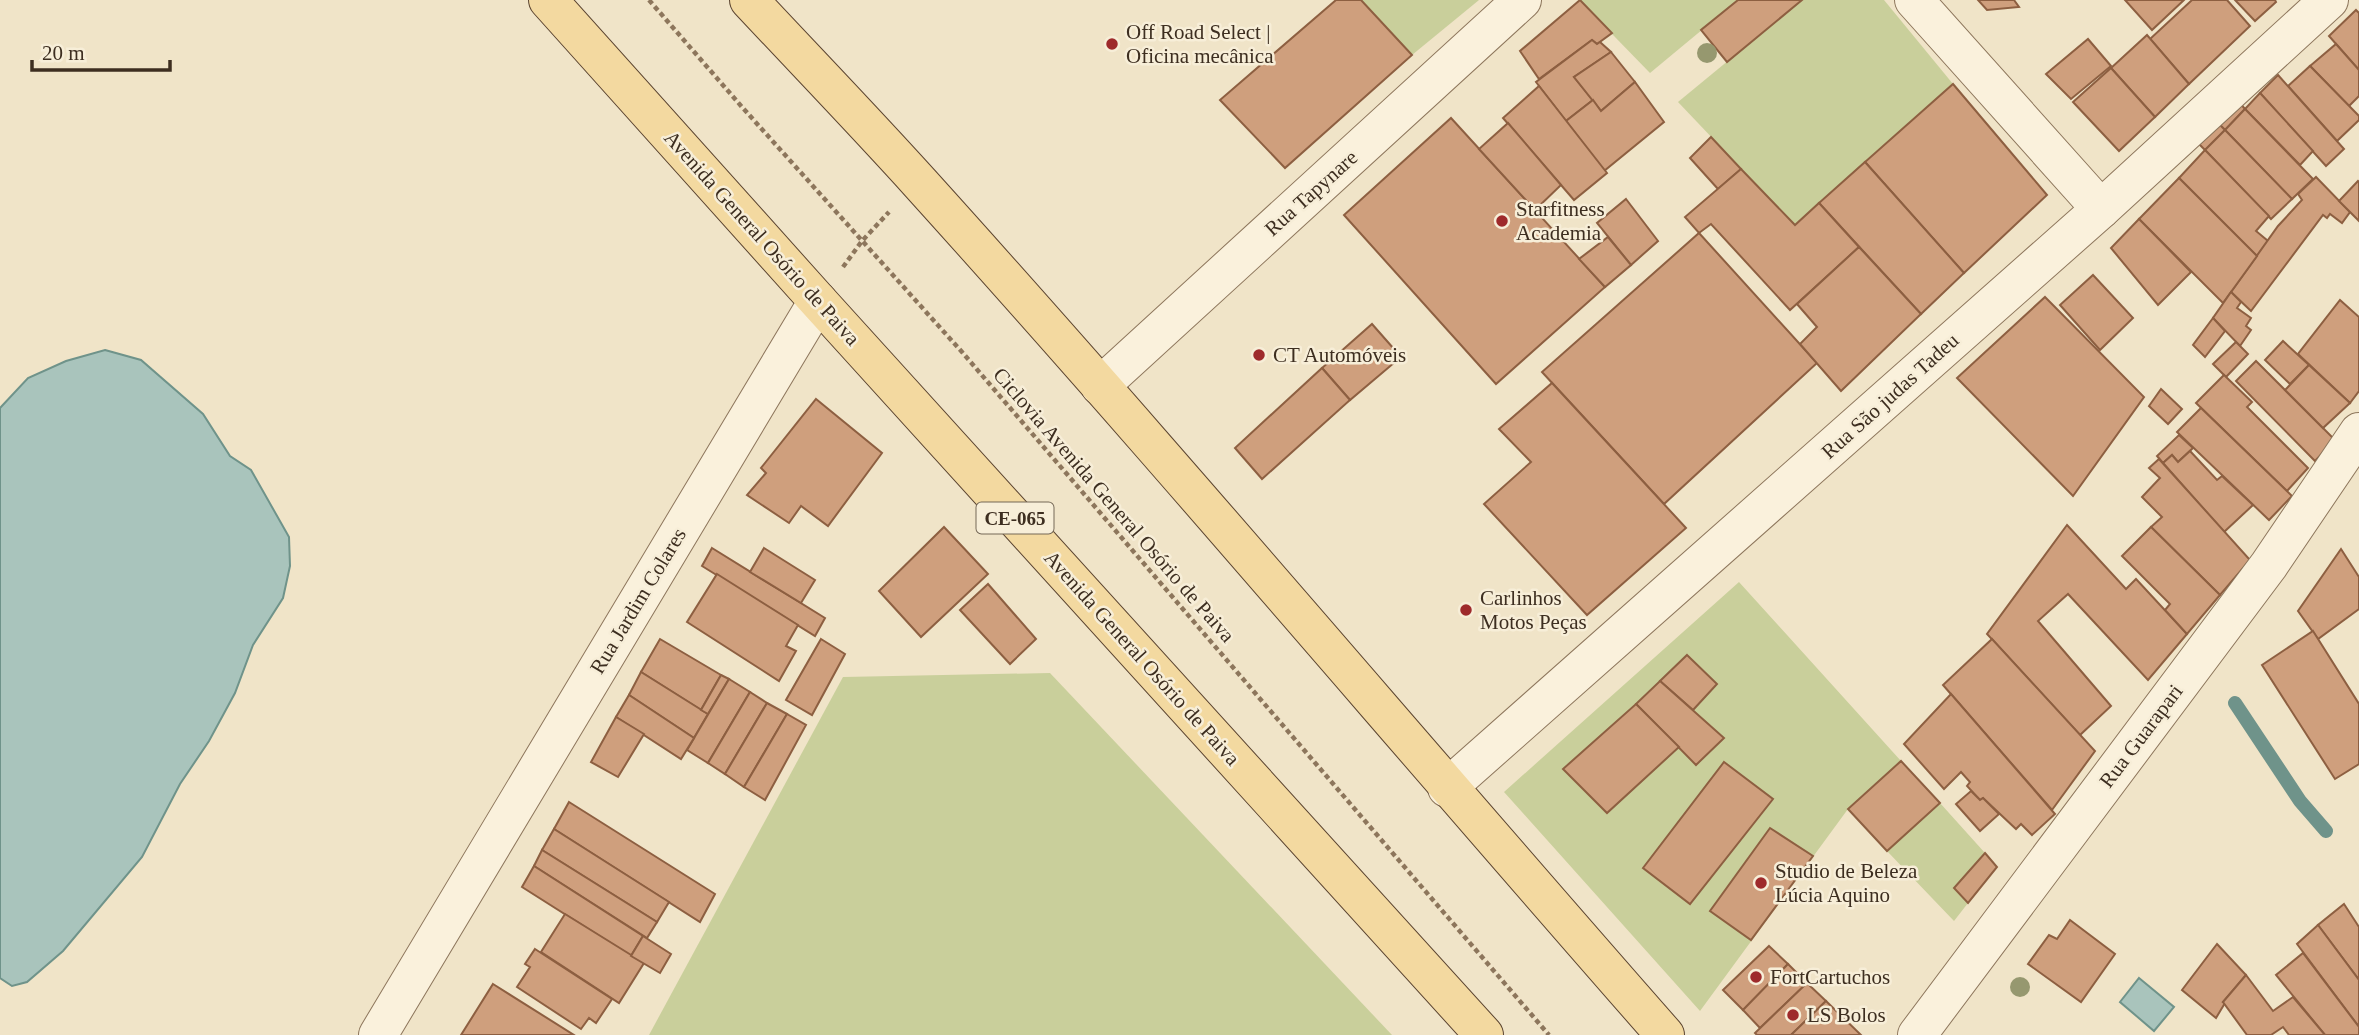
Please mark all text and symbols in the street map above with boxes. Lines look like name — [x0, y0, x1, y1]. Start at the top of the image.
place label: Off Road Select | Oficina mecânica — [1126, 20, 1274, 68]
scale bar — [32, 28, 170, 72]
marker: Off Road Select | Oficina mecânica — [1104, 36, 1120, 52]
text: 20 m — [42, 41, 85, 65]
street label: Avenida General Osório de Paiva — [659, 126, 865, 351]
street label: Rua Tapynare — [1260, 145, 1362, 241]
place label: Starfitness Academia — [1516, 197, 1605, 245]
marker: Starfitness Academia — [1494, 213, 1510, 229]
street label: Rua São judas Tadeu — [1817, 328, 1964, 464]
place label: CT Automóveis — [1273, 343, 1406, 367]
marker: CT Automóveis — [1251, 347, 1267, 363]
street label: Ciclovia Avenida General Osório de Paiva — [988, 363, 1240, 648]
road number: CE-065 — [976, 503, 1054, 534]
street label: Rua Jardim Colares — [585, 524, 691, 678]
street label: Avenida General Osório de Paiva — [1039, 546, 1245, 771]
place label: Carlinhos Motos Peças — [1480, 586, 1587, 634]
marker: Carlinhos Motos Peças — [1458, 602, 1474, 618]
street label: Rua Guarapari — [2094, 680, 2188, 792]
place label: Studio de Beleza Lúcia Aquino — [1775, 859, 1918, 907]
marker: Studio de Beleza Lúcia Aquino — [1753, 875, 1769, 891]
place label: FortCartuchos — [1770, 965, 1890, 989]
marker: FortCartuchos — [1748, 969, 1764, 985]
place label: LS Bolos — [1807, 1003, 1886, 1027]
marker: LS Bolos — [1785, 1007, 1801, 1023]

